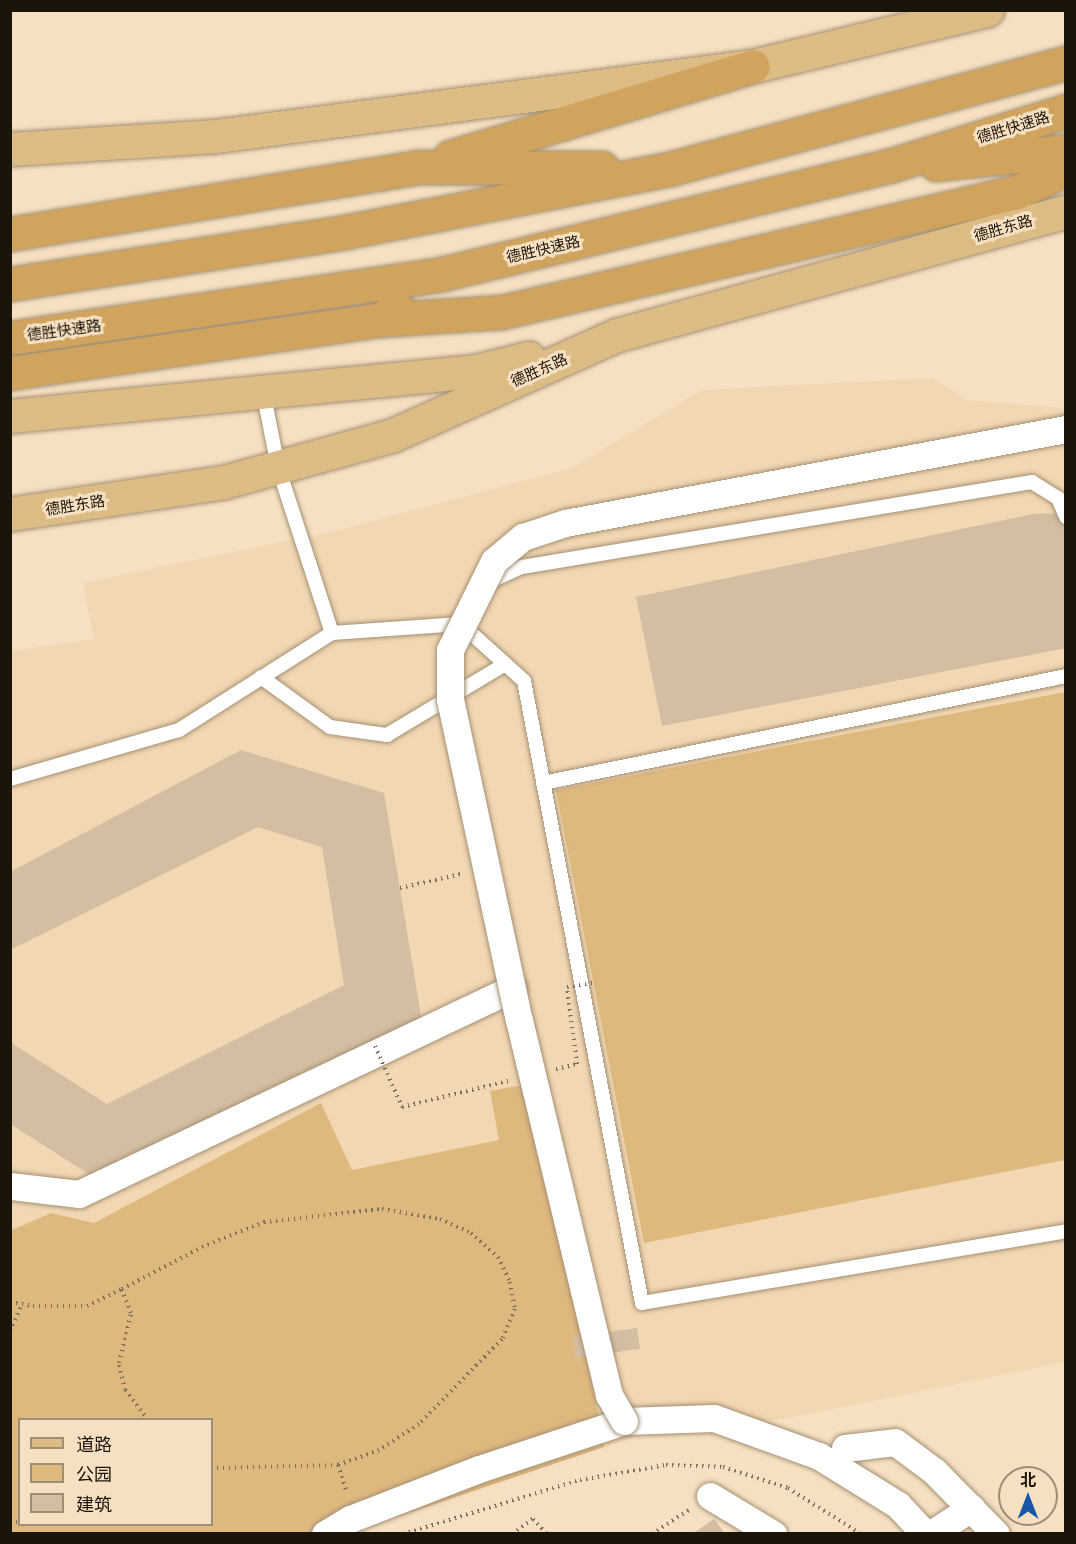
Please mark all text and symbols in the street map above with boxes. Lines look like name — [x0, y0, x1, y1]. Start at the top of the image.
street label: 德胜快速路 — [975, 107, 1051, 147]
street label: 德胜东路 — [972, 211, 1034, 245]
street label: 德胜快速路 — [504, 232, 582, 266]
street label: 德胜快速路 — [26, 316, 102, 344]
street label: 德胜东路 — [508, 350, 570, 390]
street label: 德胜东路 — [44, 491, 106, 519]
legend — [18, 1418, 213, 1526]
text: 道路 — [76, 1433, 112, 1456]
text: 公园 — [76, 1463, 112, 1486]
north arrow — [998, 1466, 1058, 1526]
text: 北 — [1020, 1470, 1036, 1490]
text: 建筑 — [76, 1493, 112, 1516]

